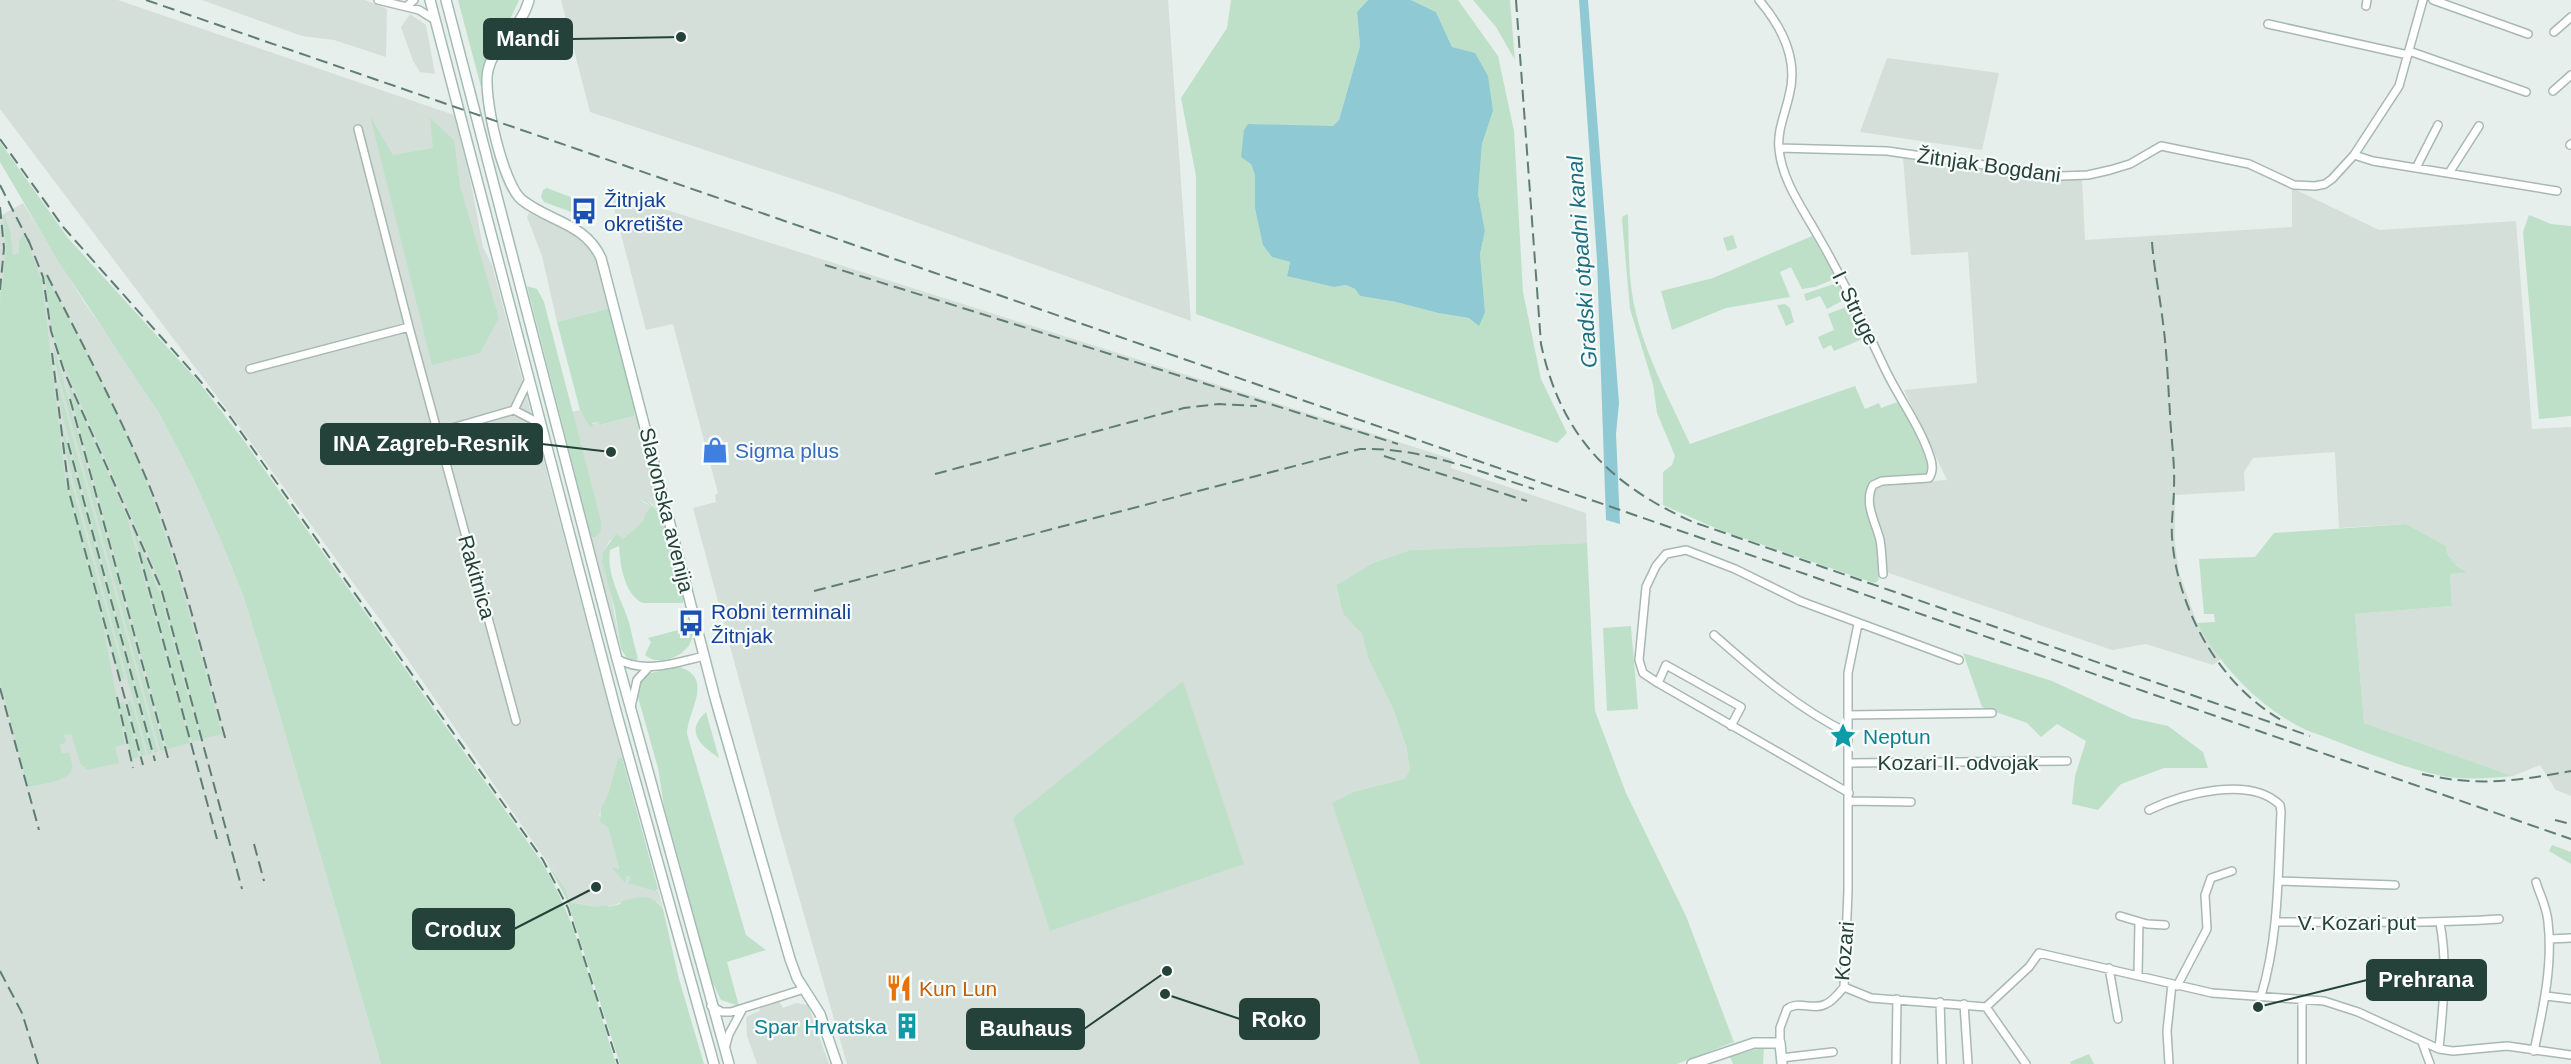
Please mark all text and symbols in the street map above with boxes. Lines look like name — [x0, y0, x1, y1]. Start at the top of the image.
callout: Mandi — [484, 19, 572, 59]
text: Mandi — [496, 26, 560, 51]
street label: Žitnjak Bogdani — [1916, 144, 2062, 186]
water label: Gradski otpadni kanal — [1562, 154, 1602, 369]
place label: Žitnjak okretište — [604, 188, 683, 235]
bus stop icon: Žitnjak okretište — [569, 196, 599, 226]
street label: I. Struge — [1828, 267, 1884, 349]
callout: INA Zagreb-Resnik — [321, 424, 542, 464]
street label: Slavonska avenija — [635, 425, 699, 595]
text: INA Zagreb-Resnik — [333, 431, 530, 456]
shop icon: Sigma plus — [700, 435, 730, 465]
place label: Sigma plus — [735, 439, 839, 462]
street label: Rakitnica — [454, 532, 500, 622]
place label: Robni terminali Žitnjak — [711, 600, 851, 647]
bus stop icon: Robni terminali Žitnjak — [676, 608, 706, 638]
place icon: Neptun — [1828, 721, 1858, 751]
place label: Neptun — [1863, 725, 1931, 748]
street label: Kozari II. odvojak — [1877, 751, 2039, 774]
callout: Crodux — [413, 909, 514, 949]
street label: V. Kozari put — [2298, 911, 2416, 934]
text: Crodux — [425, 917, 502, 942]
street label: Kozari — [1830, 920, 1858, 982]
callout: Prehrana — [2367, 960, 2486, 1000]
text: Prehrana — [2378, 967, 2474, 992]
restaurant icon: Kun Lun — [884, 973, 914, 1003]
place label: Kun Lun — [919, 977, 997, 1000]
callout: Roko — [1240, 999, 1319, 1039]
text: Roko — [1252, 1007, 1307, 1032]
callout: Bauhaus — [967, 1009, 1084, 1049]
building icon: Spar Hrvatska — [892, 1011, 922, 1041]
place label: Spar Hrvatska — [754, 1015, 887, 1038]
text: Bauhaus — [980, 1016, 1072, 1041]

